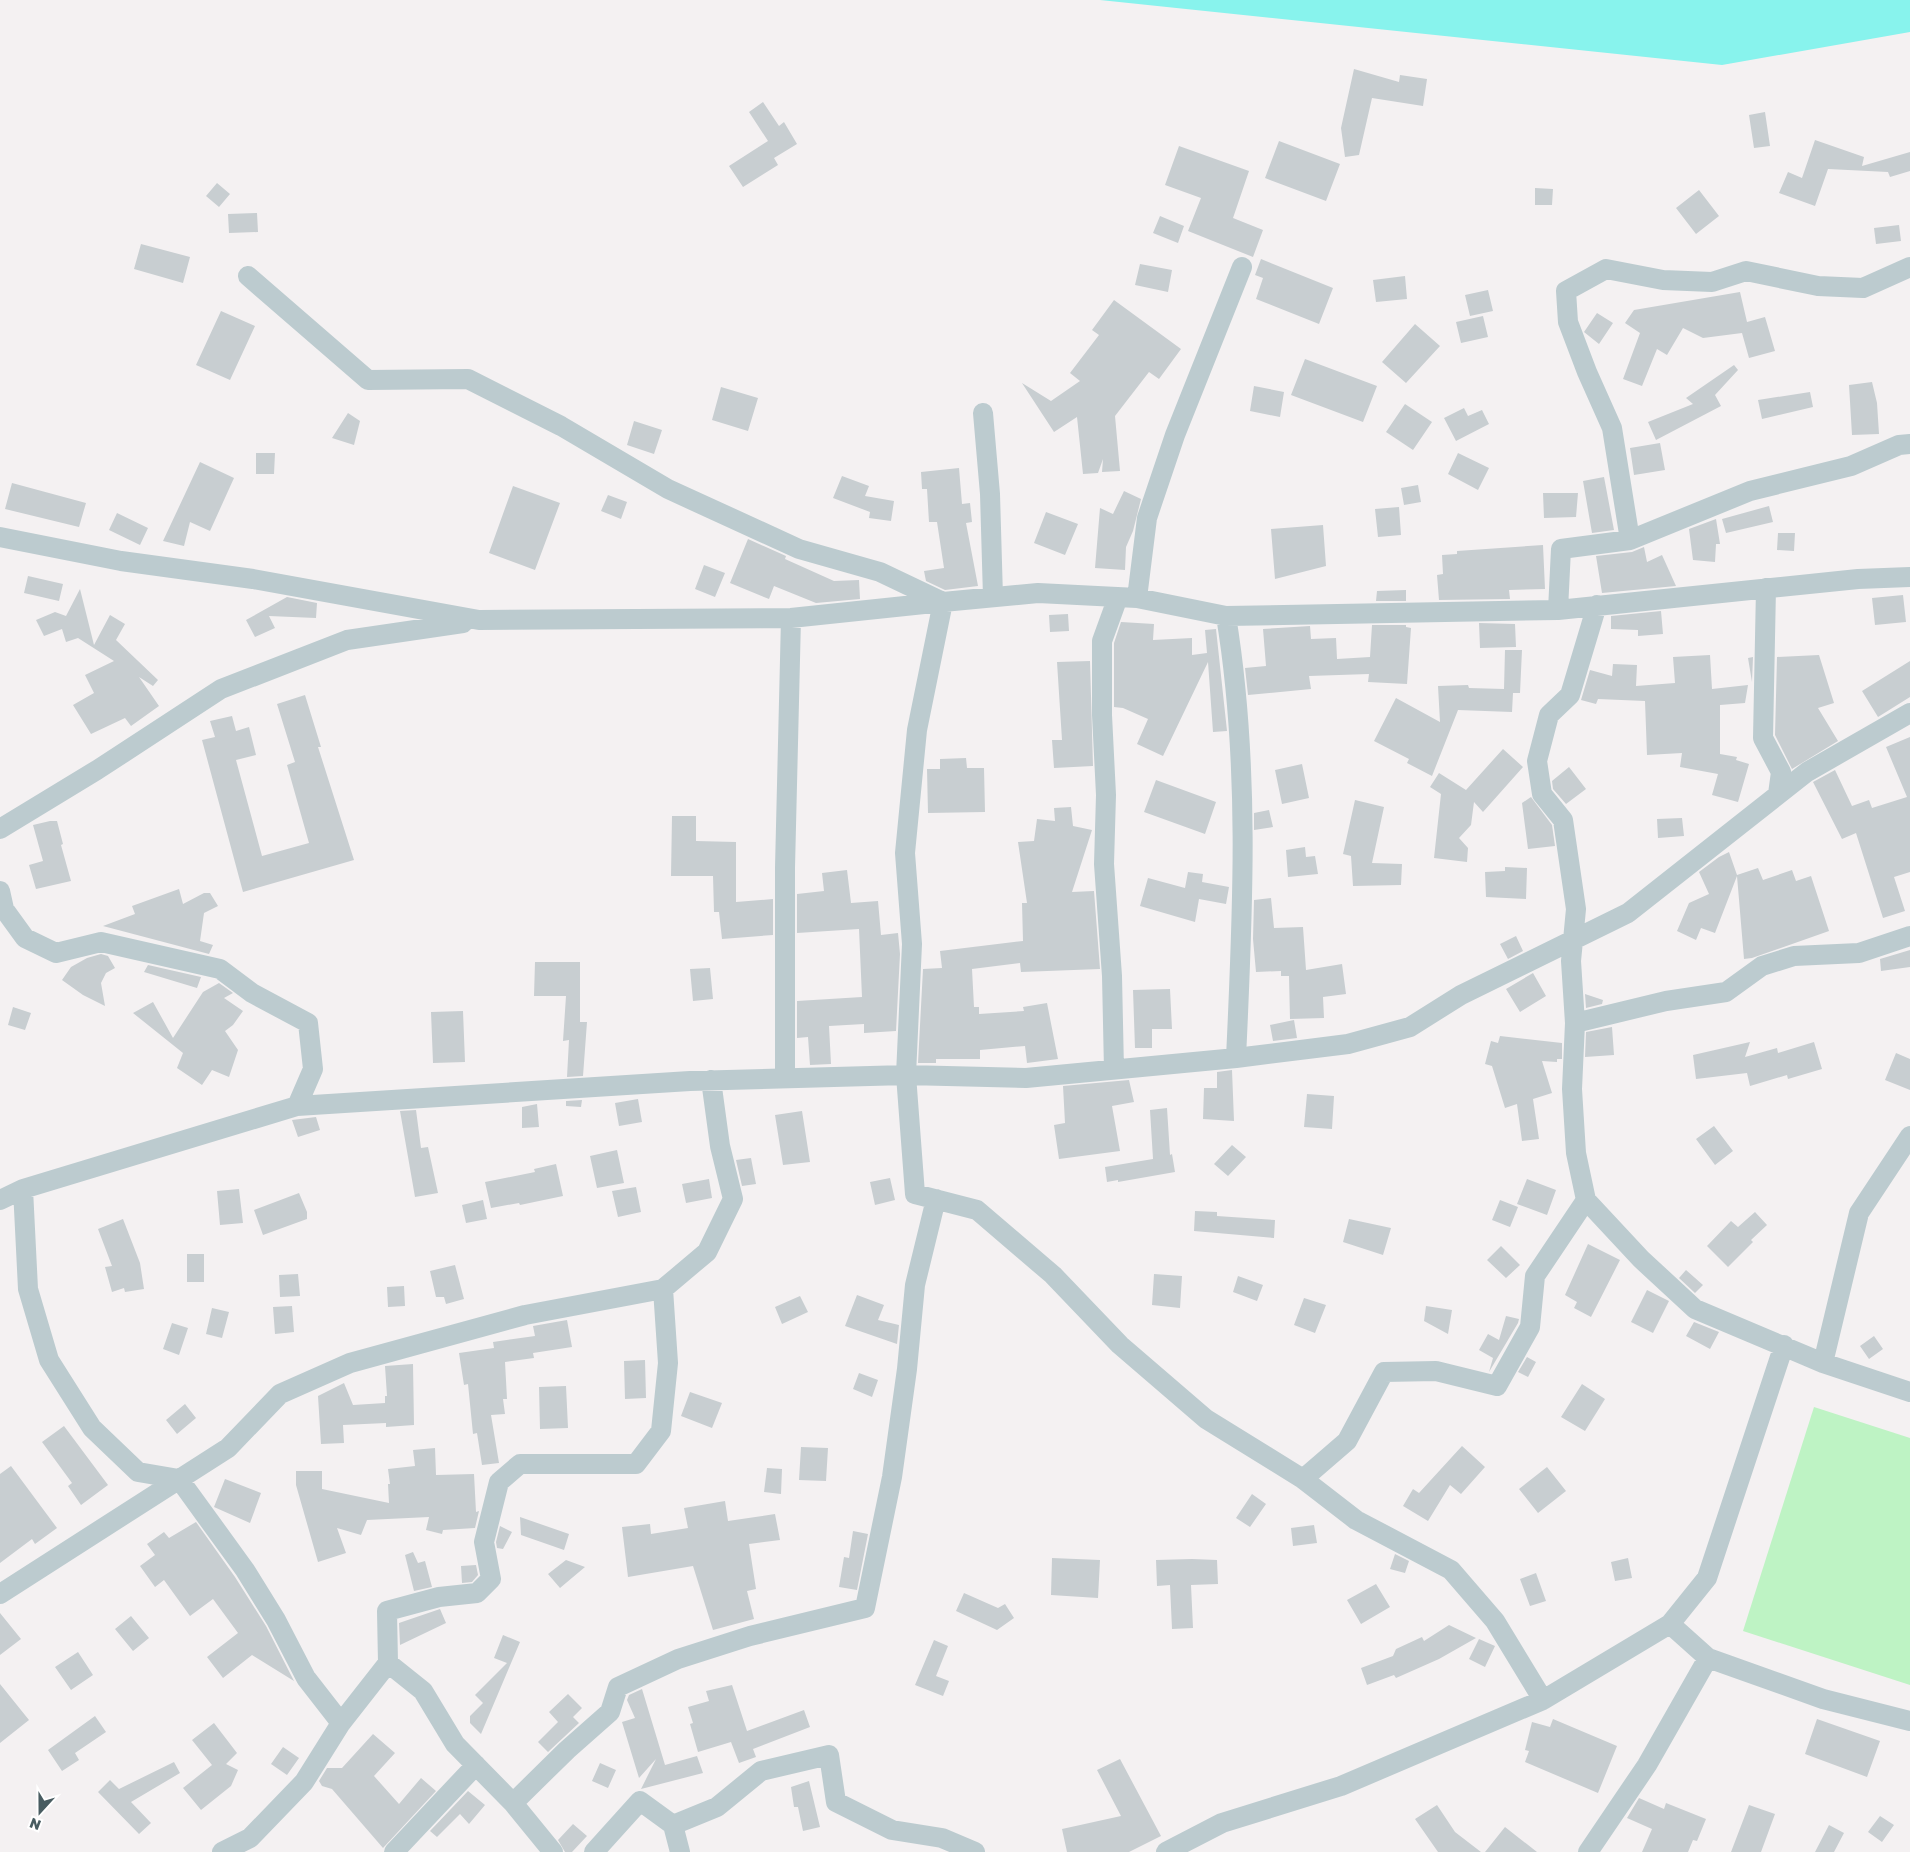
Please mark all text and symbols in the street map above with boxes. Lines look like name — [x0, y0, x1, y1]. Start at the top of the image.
north arrow — [15, 1787, 65, 1837]
text: N — [27, 1815, 43, 1834]

